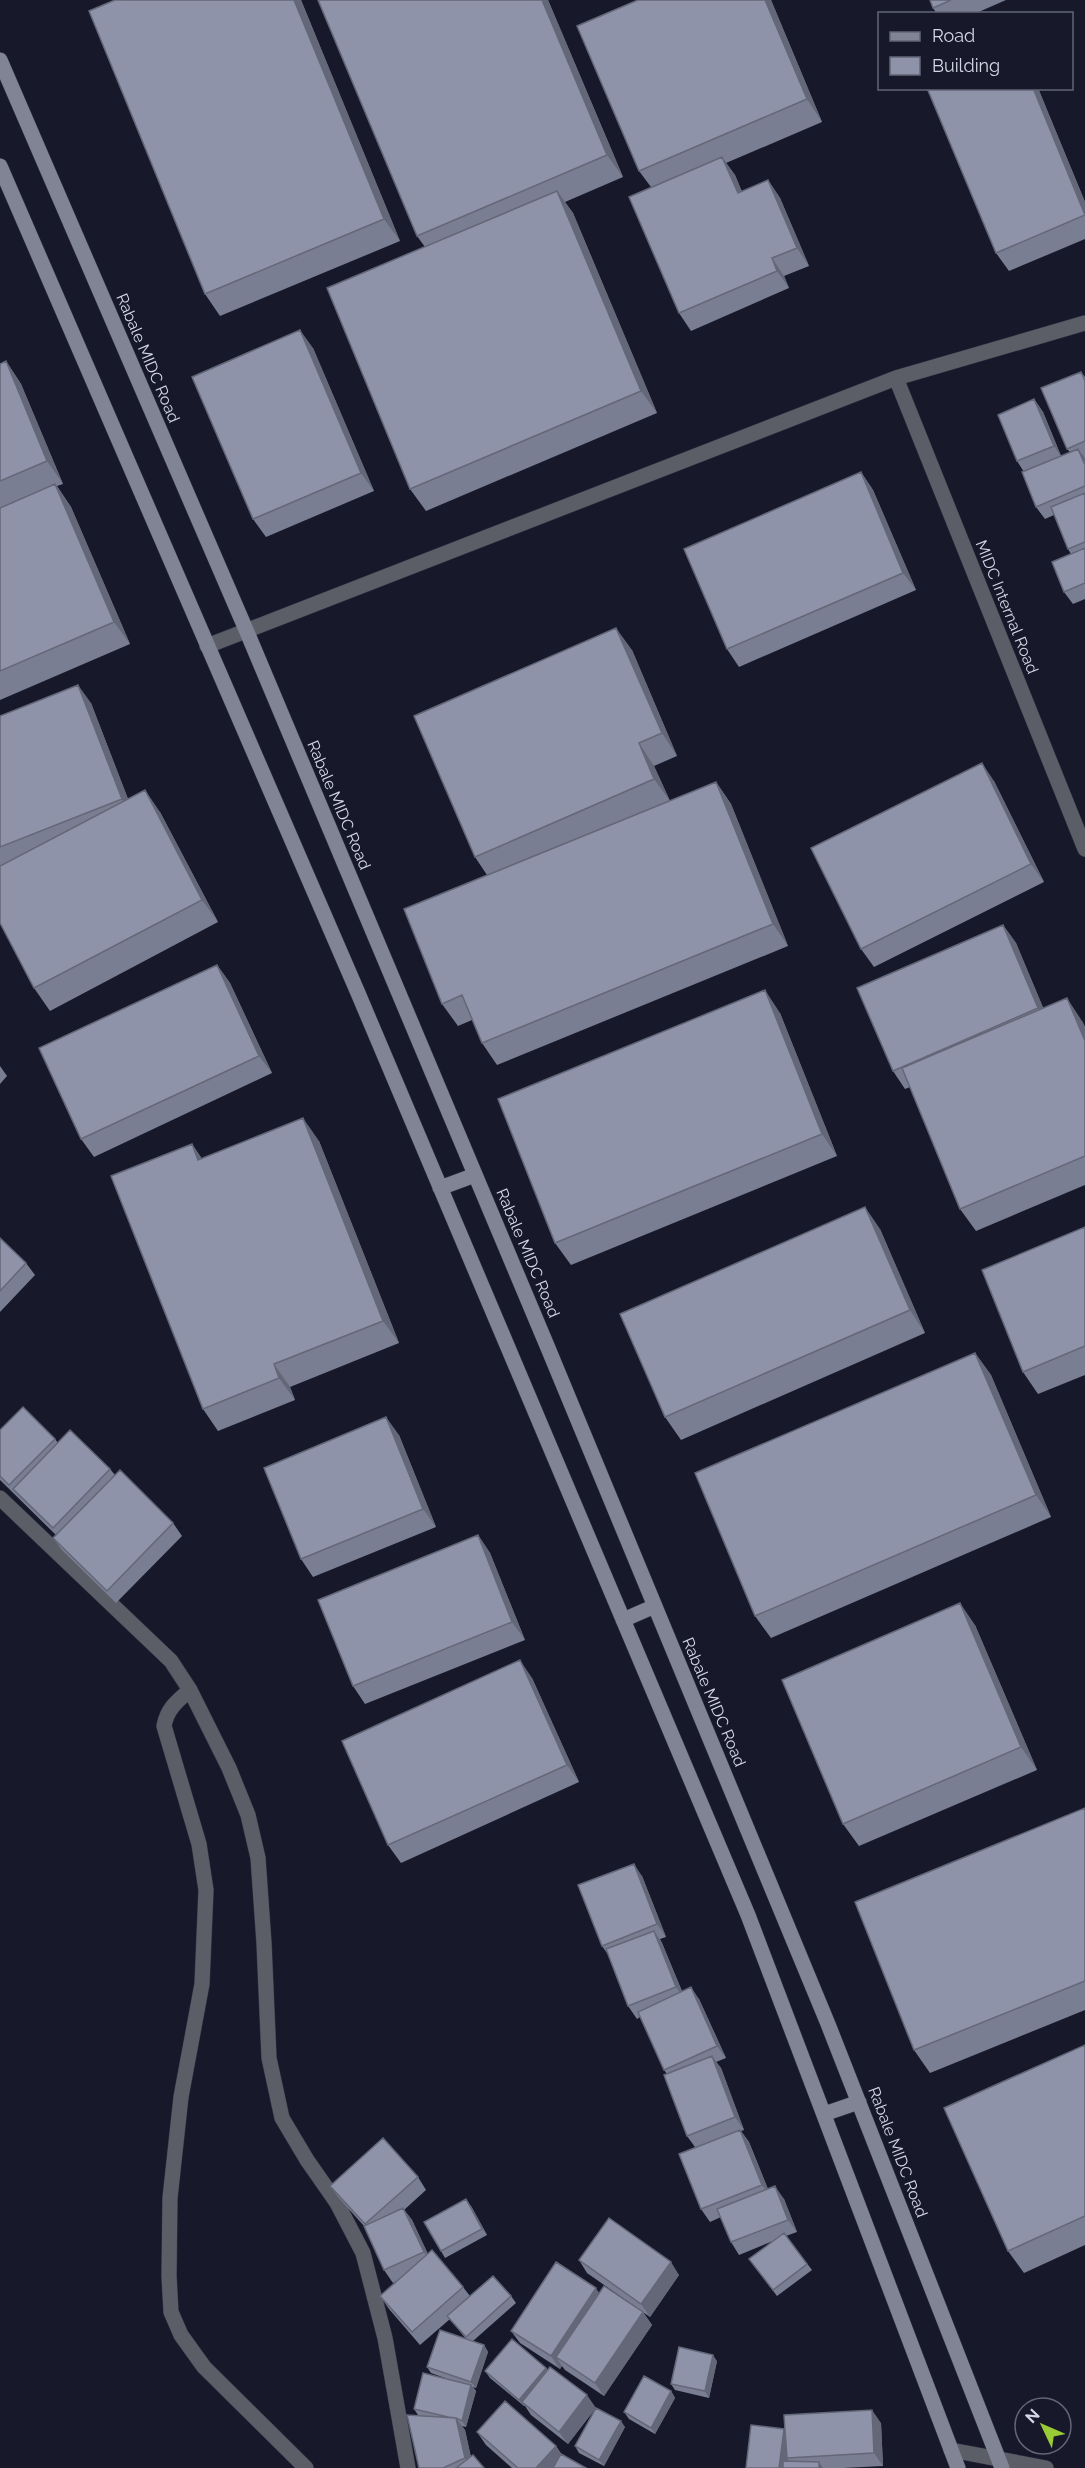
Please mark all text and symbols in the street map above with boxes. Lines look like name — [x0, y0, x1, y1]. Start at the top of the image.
legend — [878, 12, 1073, 90]
text: Road — [932, 25, 975, 46]
text: Building — [932, 55, 1000, 76]
street label: Rabale MIDC Road — [112, 291, 184, 425]
street label: MIDC Internal Road — [972, 537, 1042, 677]
street label: Rabale MIDC Road — [303, 738, 375, 872]
street label: Rabale MIDC Road — [492, 1186, 564, 1320]
street label: Rabale MIDC Road — [678, 1635, 750, 1769]
street label: Rabale MIDC Road — [864, 2084, 932, 2220]
north arrow — [1013, 2396, 1073, 2456]
text: N — [1021, 2405, 1044, 2427]

